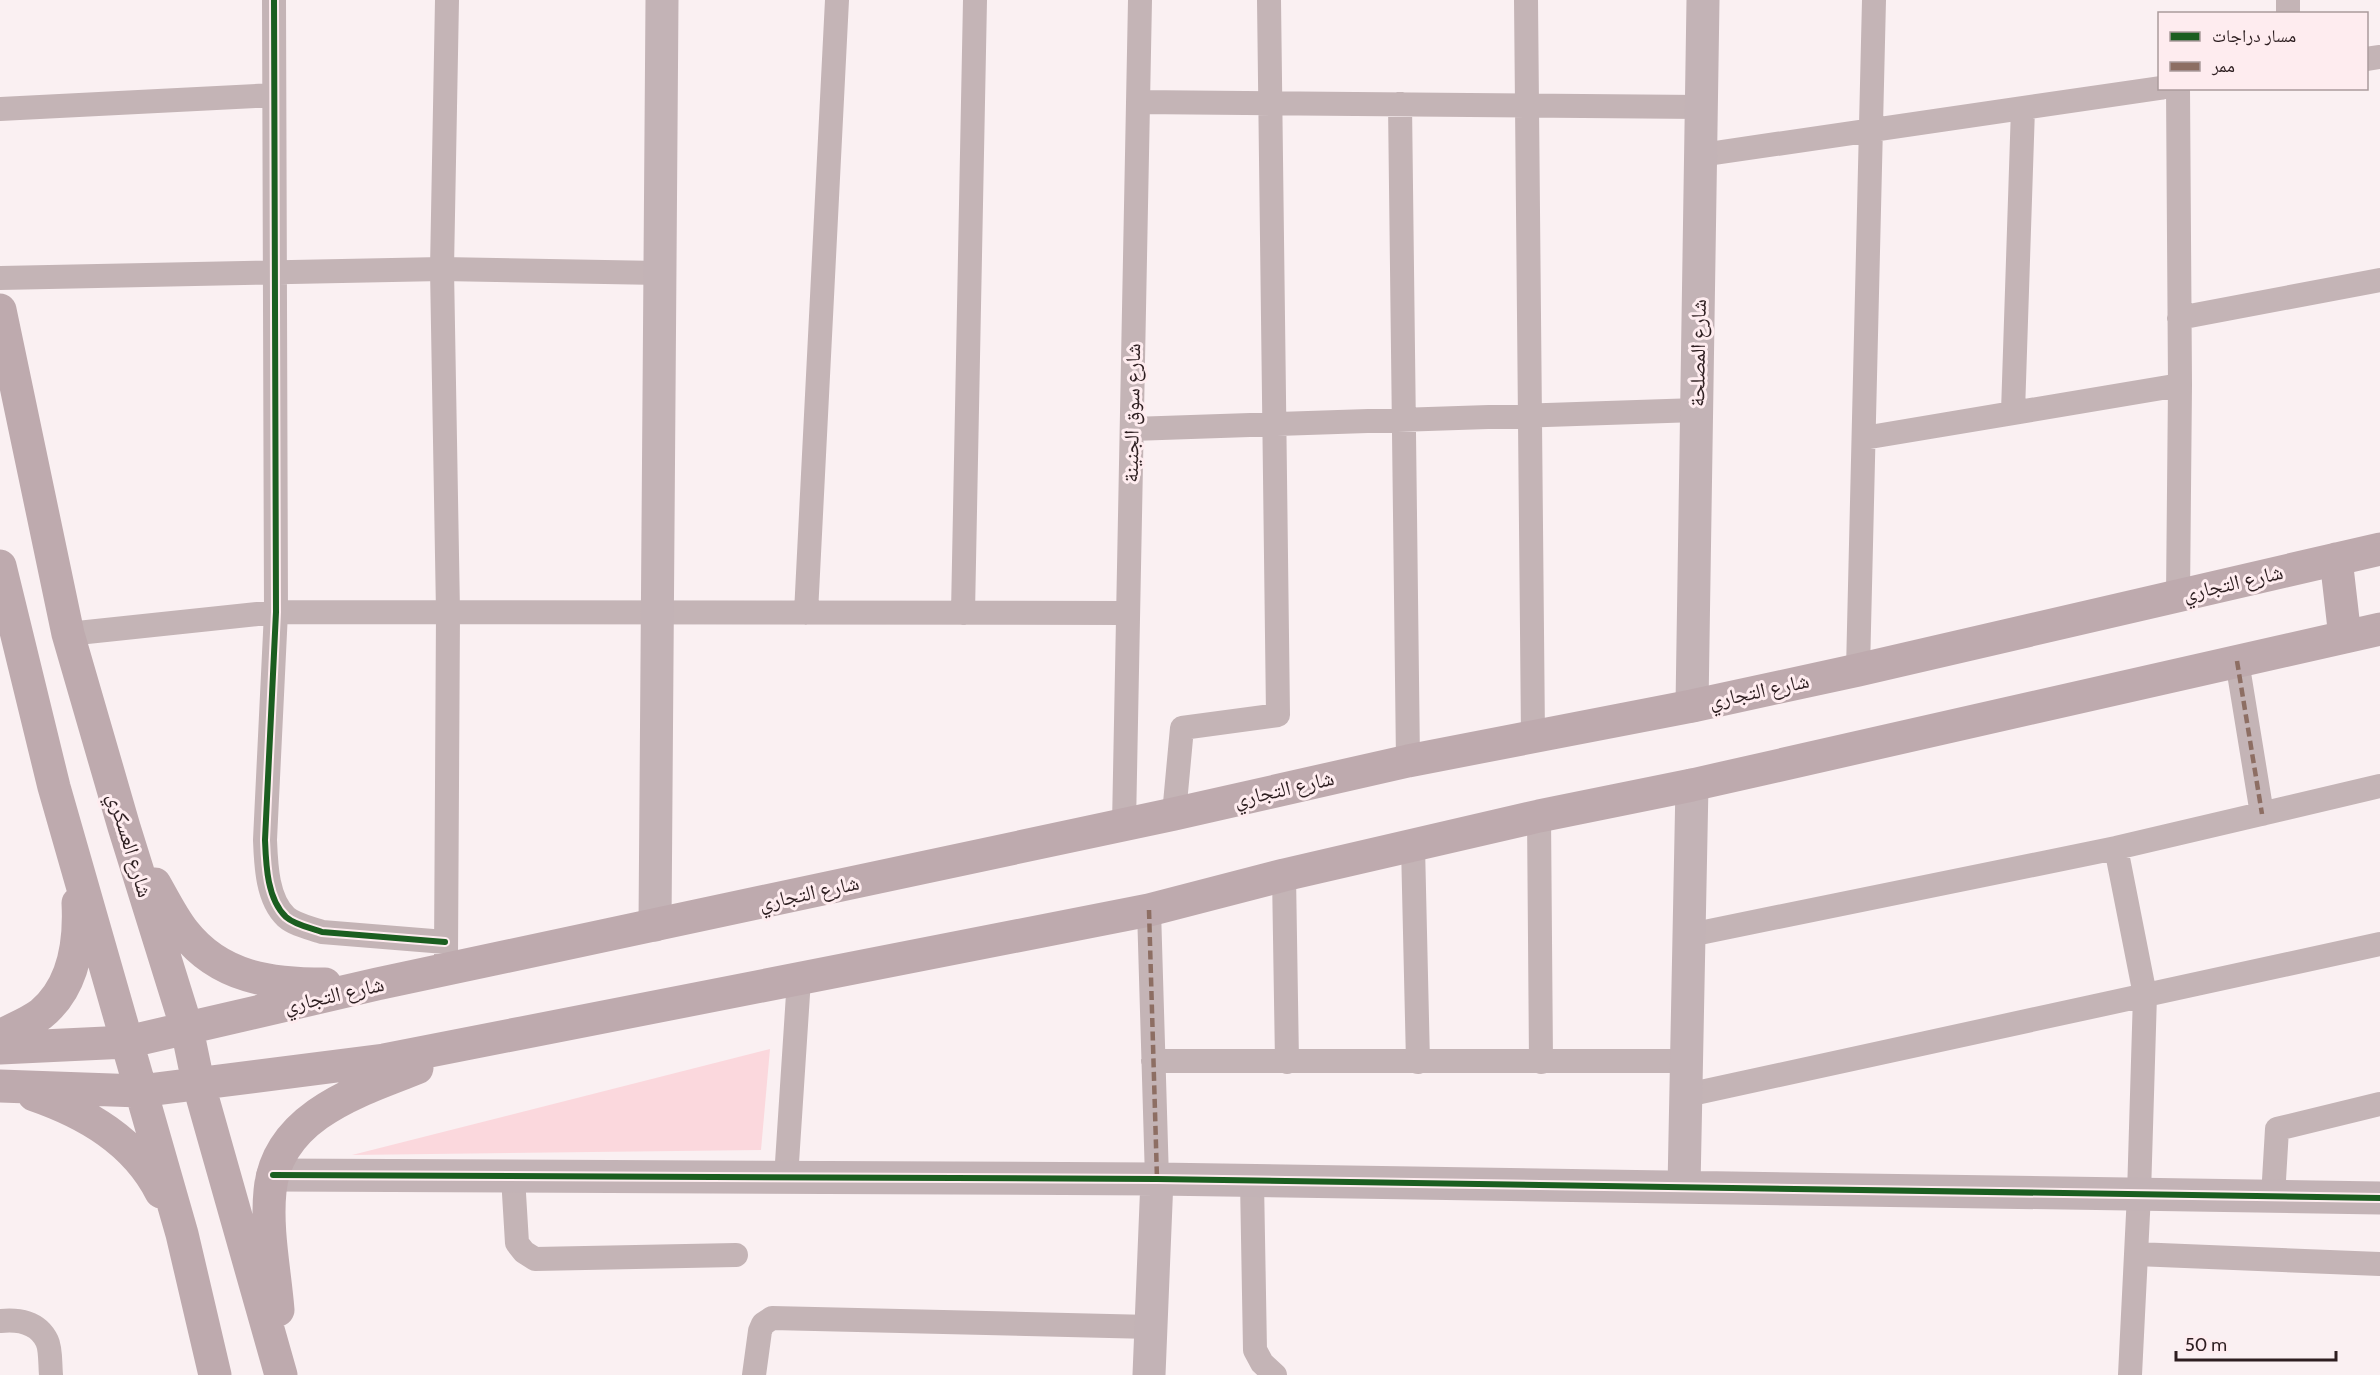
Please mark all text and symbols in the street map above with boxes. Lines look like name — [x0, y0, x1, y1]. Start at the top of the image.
legend — [2158, 12, 2368, 90]
text: مسار دراجات — [2212, 25, 2296, 47]
text: ممر — [2211, 55, 2235, 77]
street label: شارع المصلحة — [1684, 299, 1712, 407]
street label: شارع سوق الجنينة — [1118, 343, 1146, 483]
street label: شارع التجاري — [2180, 559, 2286, 610]
street label: شارع التجاري — [1706, 668, 1812, 718]
street label: شارع التجاري — [1231, 765, 1337, 816]
street label: شارع العسكري — [99, 790, 158, 901]
street label: شارع التجاري — [756, 870, 862, 920]
street label: شارع التجاري — [281, 971, 387, 1022]
scale bar — [2176, 1324, 2336, 1362]
text: 50 m — [2185, 1334, 2227, 1356]

